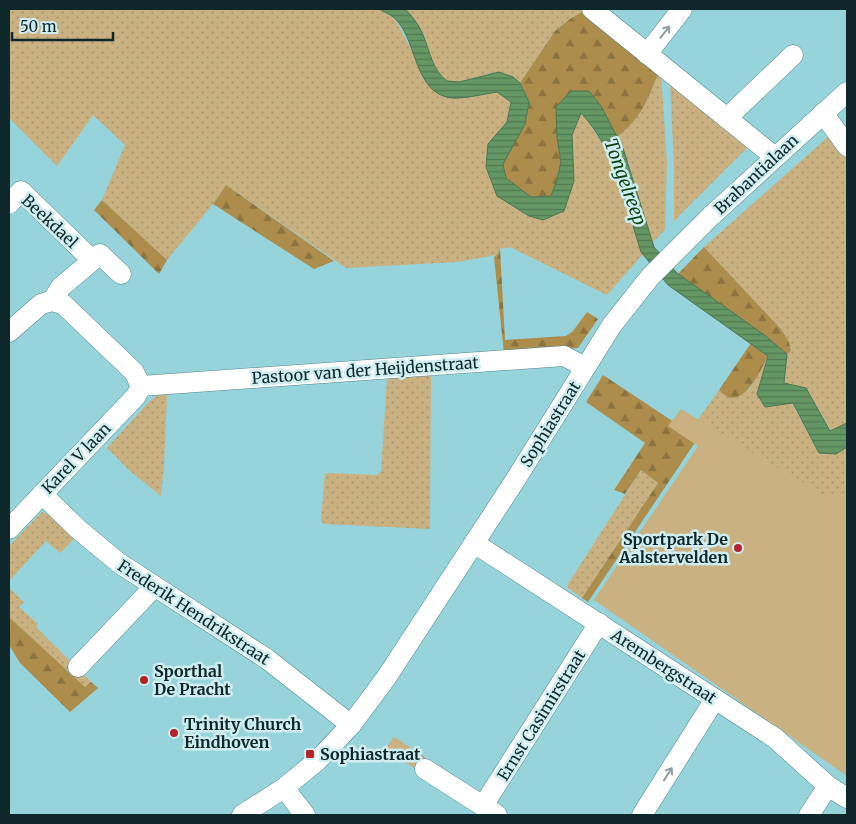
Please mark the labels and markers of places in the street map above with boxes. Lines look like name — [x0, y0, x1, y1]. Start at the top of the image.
place label: Sportpark De Aalstervelden — [618, 529, 728, 567]
marker: Sportpark De Aalstervelden — [732, 542, 744, 554]
place label: Sporthal De Pracht — [154, 661, 231, 699]
marker: Sporthal De Pracht — [138, 674, 150, 686]
place label: Trinity Church Eindhoven — [184, 714, 301, 752]
marker: Trinity Church Eindhoven — [168, 727, 180, 739]
place label: Sophiastraat — [320, 744, 421, 764]
marker: Sophiastraat — [304, 748, 316, 760]

